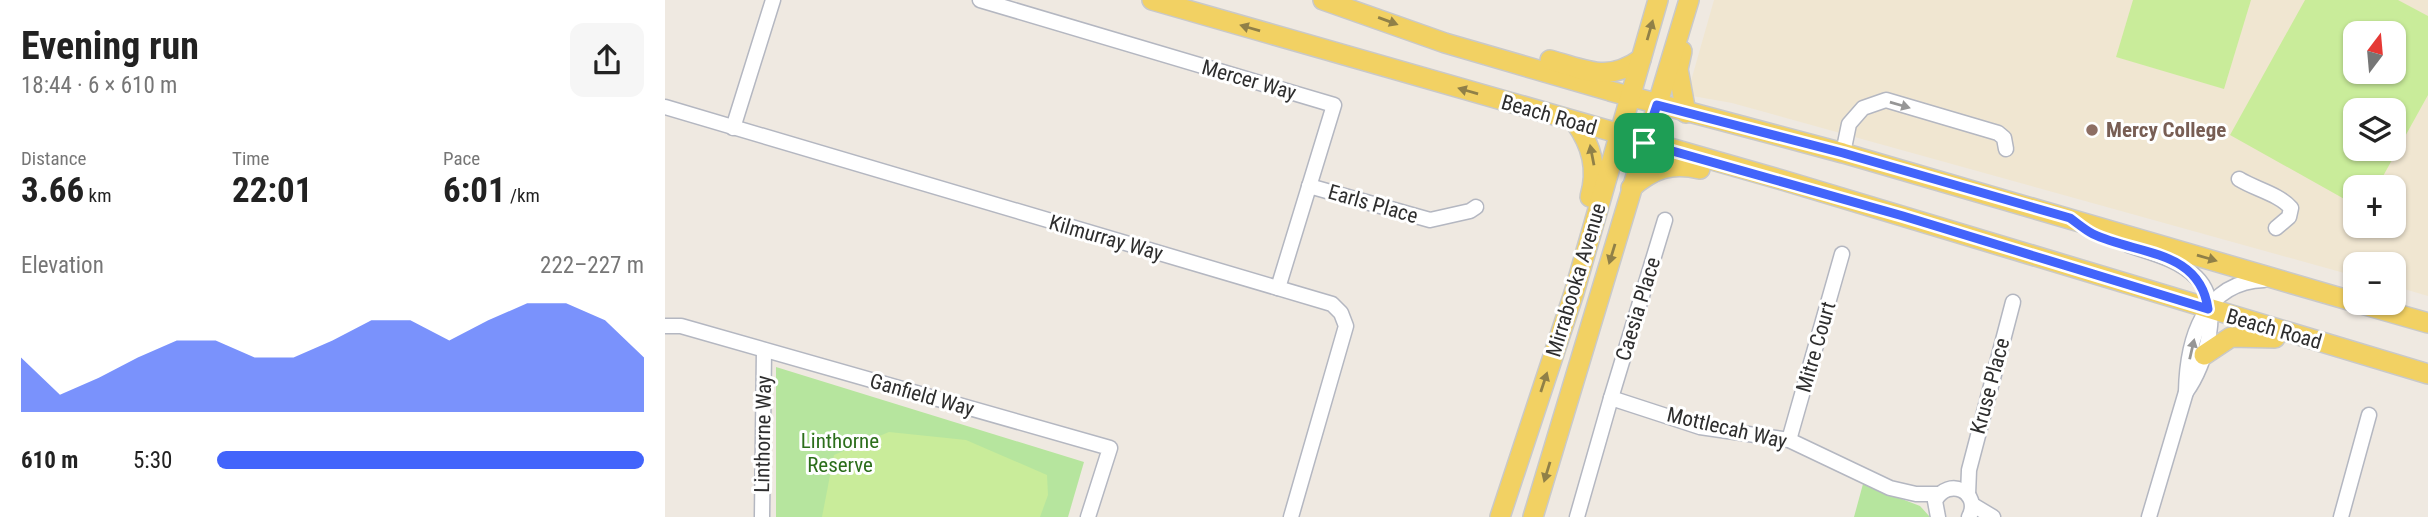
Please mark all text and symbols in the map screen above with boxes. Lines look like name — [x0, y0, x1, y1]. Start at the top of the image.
one-way arrow — [1377, 16, 1398, 27]
one-way arrow — [1645, 19, 1655, 40]
north arrow — [2343, 21, 2406, 84]
map controls — [2343, 21, 2406, 315]
button: share — [570, 23, 644, 97]
one-way arrow — [1239, 23, 1260, 33]
text: Evening run — [21, 24, 199, 68]
street label: Mercer Way — [1199, 55, 1299, 105]
text: 18:44 · 6 × 610 m — [21, 72, 177, 99]
one-way arrow — [1458, 86, 1479, 96]
street label: Beach Road — [1498, 90, 1600, 140]
button: layers — [2343, 98, 2406, 161]
one-way arrow — [1890, 100, 1911, 110]
pin — [1614, 113, 1674, 173]
place label: Mercy College — [2106, 118, 2226, 142]
marker: Mercy College — [2084, 122, 2100, 138]
icon: arrive — [1625, 124, 1663, 162]
one-way arrow — [1586, 144, 1597, 166]
text: Distance — [21, 147, 86, 170]
text: Time — [232, 147, 269, 170]
text: Pace — [443, 147, 480, 170]
text: 3.66 — [21, 170, 84, 211]
text: 22:01 — [232, 170, 312, 211]
text: 6:01 — [443, 170, 506, 211]
button: + — [2343, 175, 2406, 238]
street label: Earls Place — [1325, 180, 1421, 228]
text: km — [84, 184, 111, 207]
text: /km — [506, 184, 540, 207]
street label: Mirrabooka Avenue — [1541, 200, 1611, 360]
street label: Kilmurray Way — [1046, 210, 1166, 266]
one-way arrow — [1606, 243, 1616, 264]
text: Elevation — [21, 252, 104, 279]
text: 222–227 m — [540, 252, 644, 279]
button: − — [2343, 252, 2406, 315]
street label: Caesia Place — [1611, 254, 1665, 364]
one-way arrow — [2197, 254, 2218, 264]
street label: Mitre Court — [1792, 299, 1840, 395]
street label: Beach Road — [2223, 304, 2325, 354]
street label: Kruse Place — [1966, 335, 2014, 437]
one-way arrow — [2187, 338, 2198, 360]
street label: Ganfield Way — [867, 369, 977, 421]
one-way arrow — [1539, 372, 1550, 393]
street label: Linthorne Way — [750, 375, 776, 493]
street label: Mottlecah Way — [1665, 403, 1790, 454]
park label: Linthorne Reserve — [801, 429, 879, 477]
text: 610 m — [21, 447, 78, 474]
text: 5:30 — [133, 447, 172, 474]
one-way arrow — [1541, 461, 1551, 482]

